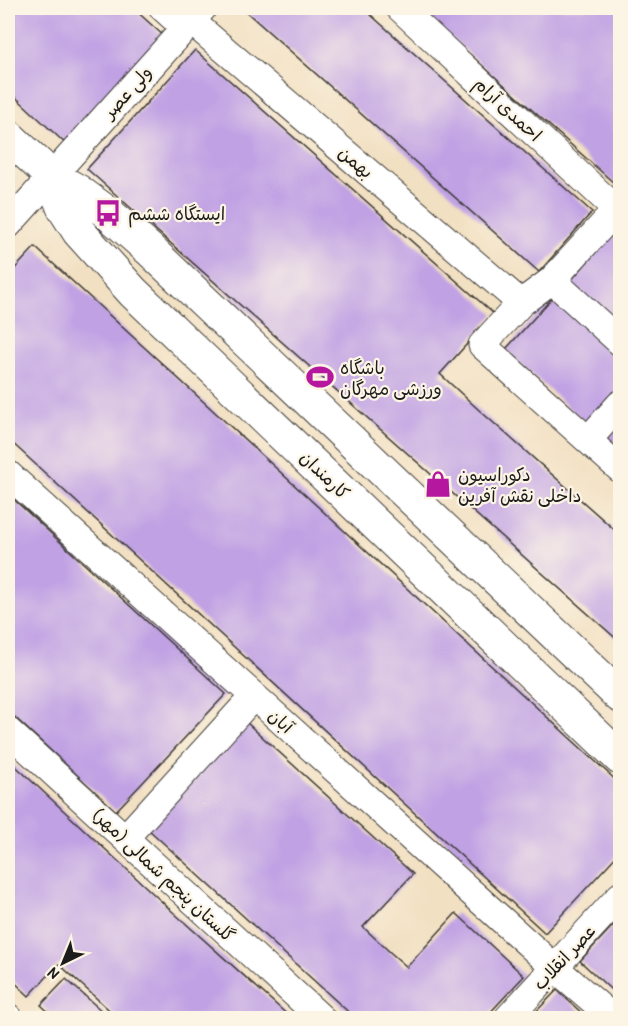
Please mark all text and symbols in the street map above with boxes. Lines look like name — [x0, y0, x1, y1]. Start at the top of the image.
street label: ولی عصر — [95, 60, 157, 125]
street label: احمدی آرام — [467, 71, 547, 148]
street label: بهمن — [333, 140, 379, 184]
bus stop icon: ایستگاه ششم — [93, 198, 123, 228]
place label: ایستگاه ششم — [128, 201, 225, 228]
place label: باشگاه ورزشی مهرگان — [340, 355, 442, 401]
sports icon: باشگاه ورزشی مهرگان — [305, 362, 335, 392]
street label: کارمندان — [295, 445, 356, 505]
place label: دکوراسیون داخلی نقش آفرین — [458, 462, 581, 508]
shop icon: دکوراسیون داخلی نقش آفرین — [423, 469, 453, 499]
street label: آبان — [263, 703, 300, 740]
street label: گلستان پنجم شمالی (مهر) — [86, 802, 241, 949]
street label: عصر انقلاب — [527, 919, 601, 995]
north arrow — [33, 933, 93, 993]
text: N — [42, 963, 63, 985]

